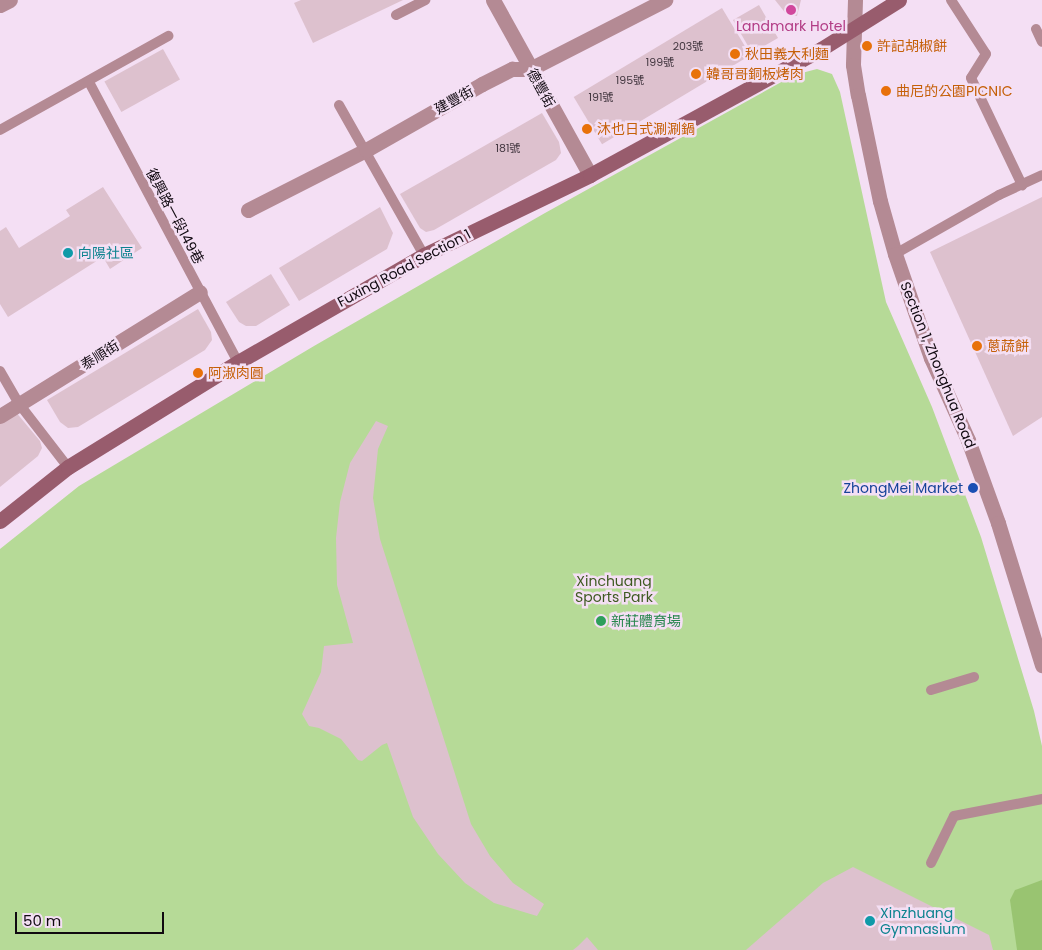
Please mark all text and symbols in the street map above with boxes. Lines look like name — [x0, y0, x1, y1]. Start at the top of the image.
marker: Landmark Hotel — [785, 4, 797, 16]
place label: Landmark Hotel — [736, 18, 846, 34]
place label: 許記胡椒餅 — [877, 38, 947, 54]
house number: 203號 — [673, 39, 703, 53]
marker: 許記胡椒餅 — [861, 40, 873, 52]
place label: 秋田義大利麵 — [745, 46, 829, 62]
marker: 秋田義大利麵 — [729, 48, 741, 60]
house number: 199號 — [646, 55, 674, 69]
street label: 德豐街 — [523, 66, 559, 110]
place label: 韓哥哥銅板烤肉 — [706, 66, 804, 82]
marker: 韓哥哥銅板烤肉 — [690, 68, 702, 80]
house number: 195號 — [616, 73, 644, 87]
street label: 建豐街 — [432, 82, 476, 118]
place label: 曲尼的公園PICNIC — [896, 83, 1012, 99]
marker: 曲尼的公園PICNIC — [880, 85, 892, 97]
house number: 191號 — [589, 90, 613, 104]
place label: 沐也日式涮涮鍋 — [597, 121, 695, 137]
marker: 沐也日式涮涮鍋 — [581, 123, 593, 135]
house number: 181號 — [496, 141, 520, 155]
street label: 復興路一段149巷 — [143, 165, 207, 267]
street label: Fuxing Road Section 1 — [334, 226, 474, 310]
place label: 向陽社區 — [78, 245, 134, 261]
marker: 向陽社區 — [62, 247, 74, 259]
street label: Section 1, Zhonghua Road — [897, 279, 979, 451]
street label: 泰順街 — [78, 337, 122, 373]
place label: 蔥蔬餅 — [987, 338, 1029, 354]
marker: 蔥蔬餅 — [971, 340, 983, 352]
place label: 阿淑肉圓 — [208, 365, 264, 381]
marker: 阿淑肉圓 — [192, 367, 204, 379]
place label: ZhongMei Market — [843, 480, 963, 496]
marker: ZhongMei Market — [967, 482, 979, 494]
park label: Xinchuang Sports Park — [575, 573, 653, 606]
place label: 新莊體育場 — [611, 613, 681, 629]
marker: 新莊體育場 — [595, 615, 607, 627]
scale bar — [18, 902, 166, 934]
place label: Xinzhuang Gymnasium — [880, 905, 966, 938]
text: 50 m — [23, 910, 61, 931]
marker: Xinzhuang Gymnasium — [864, 915, 876, 927]

